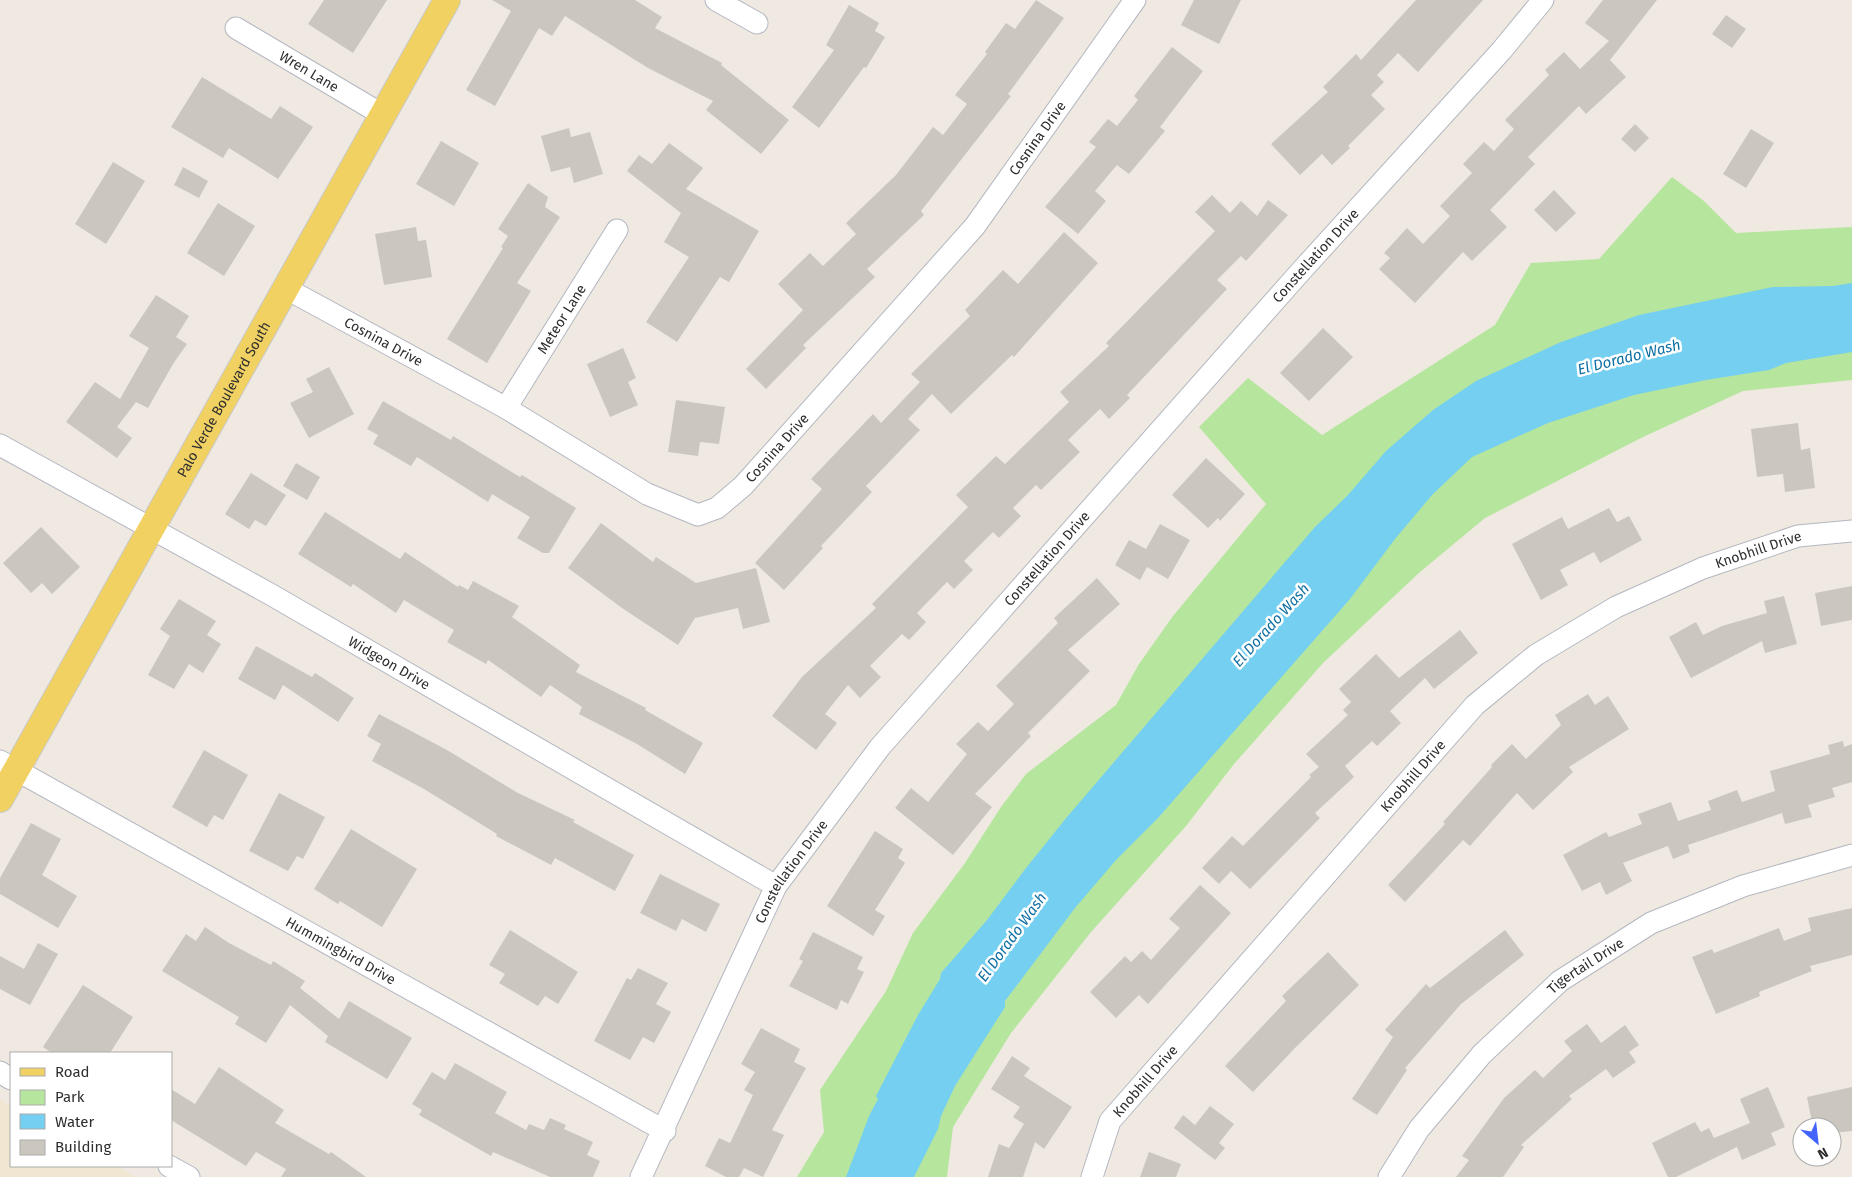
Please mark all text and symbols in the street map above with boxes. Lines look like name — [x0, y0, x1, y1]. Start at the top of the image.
street label: Wren Lane — [276, 47, 342, 96]
street label: Cosnina Drive — [1005, 98, 1069, 178]
street label: Constellation Drive — [1269, 205, 1362, 306]
street label: Meteor Lane — [534, 281, 590, 357]
street label: Cosnina Drive — [341, 313, 426, 370]
street label: Palo Verde Boulevard South — [173, 318, 274, 480]
water label: El Dorado Wash — [1576, 335, 1682, 379]
street label: Cosnina Drive — [742, 410, 812, 486]
street label: Constellation Drive — [1000, 508, 1093, 609]
street label: Knobhill Drive — [1713, 527, 1804, 572]
water label: El Dorado Wash — [1229, 580, 1313, 670]
street label: Widgeon Drive — [345, 633, 433, 693]
street label: Knobhill Drive — [1377, 736, 1449, 815]
street label: Constellation Drive — [751, 816, 831, 926]
water label: El Dorado Wash — [974, 889, 1050, 985]
street label: Hummingbird Drive — [283, 913, 399, 988]
street label: Tigertail Drive — [1543, 934, 1627, 997]
street label: Knobhill Drive — [1109, 1042, 1181, 1120]
legend — [10, 1052, 172, 1167]
text: Road — [55, 1063, 90, 1081]
text: Park — [55, 1088, 85, 1106]
text: Water — [55, 1113, 94, 1131]
north arrow — [1792, 1117, 1842, 1167]
text: Building — [55, 1138, 111, 1156]
text: N — [1815, 1143, 1831, 1163]

